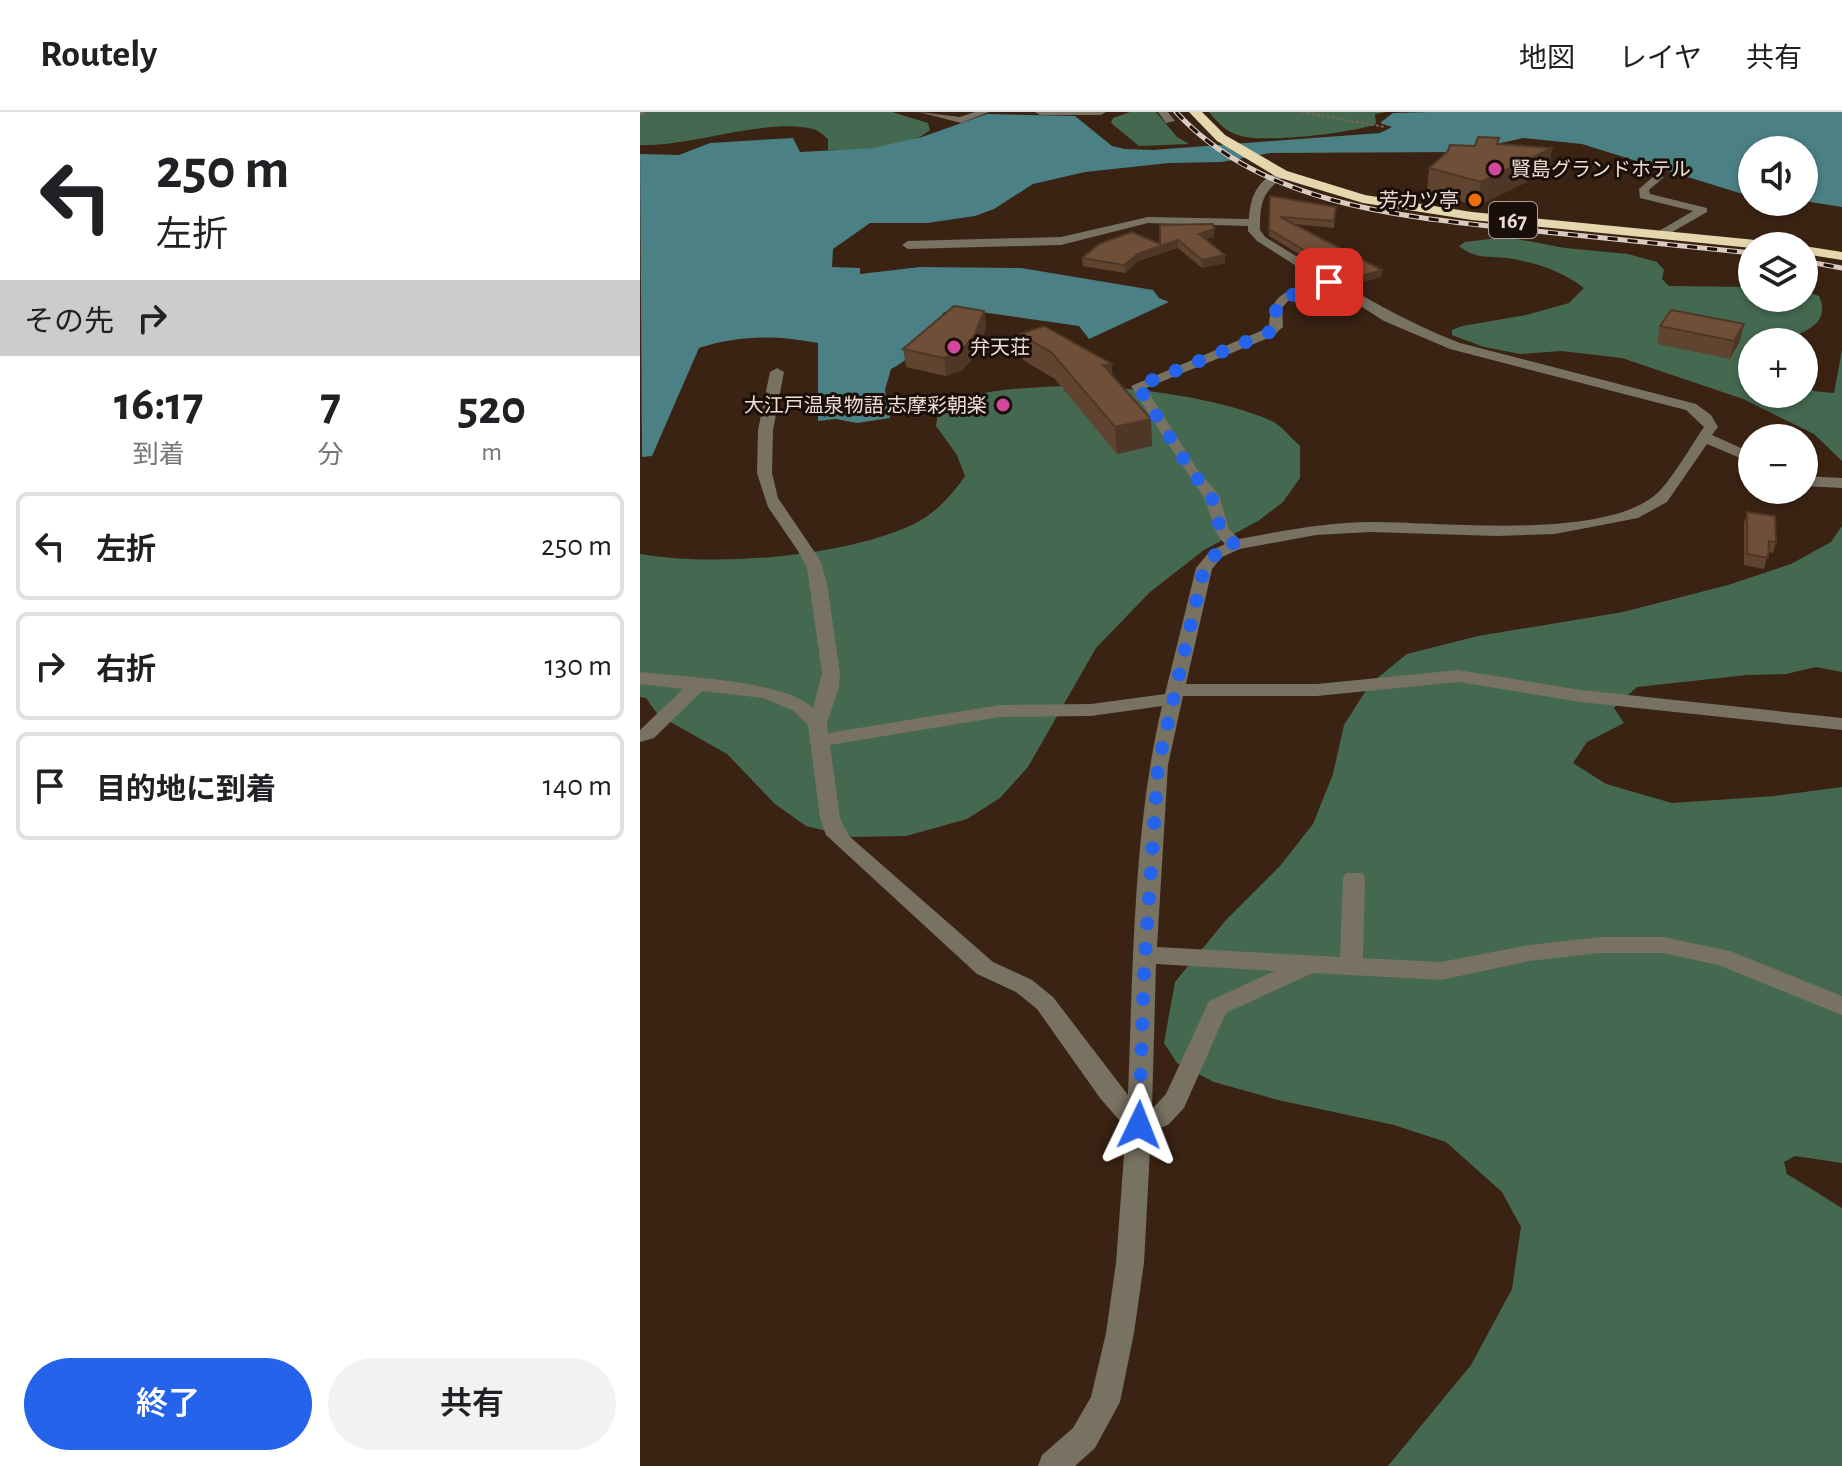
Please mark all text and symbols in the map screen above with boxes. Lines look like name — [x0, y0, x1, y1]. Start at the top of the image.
text: Routely — [40, 36, 157, 74]
text: 地図 — [1519, 45, 1575, 73]
text: レイヤ — [1619, 45, 1702, 73]
text: 共有 — [1746, 45, 1802, 73]
map controls — [1738, 136, 1818, 504]
button: sound — [1738, 136, 1818, 216]
text: 250 m — [156, 142, 289, 198]
icon: left — [24, 144, 128, 248]
place label: 賢島グランドホテル — [1511, 159, 1691, 180]
marker: 賢島グランドホテル — [1486, 160, 1504, 178]
place label: 芳カツ亭 — [1379, 190, 1459, 211]
marker: 芳カツ亭 — [1466, 191, 1484, 209]
road number: 167 — [1489, 202, 1537, 238]
text: 左折 — [156, 217, 228, 253]
button: layers — [1738, 232, 1818, 312]
pin — [1295, 248, 1363, 316]
icon: arrive — [1307, 260, 1351, 304]
icon: right — [130, 296, 174, 340]
text: その先 — [24, 307, 114, 337]
button: + — [1738, 328, 1818, 408]
place label: 弁天荘 — [970, 337, 1030, 358]
marker: 弁天荘 — [945, 338, 963, 356]
text: 16:17 — [114, 381, 204, 429]
text: 7 — [320, 381, 341, 429]
text: 520 — [458, 385, 526, 433]
place label: 大江戸温泉物語 志摩彩朝楽 — [744, 395, 987, 416]
marker: 大江戸温泉物語 志摩彩朝楽 — [994, 396, 1012, 414]
button: − — [1738, 424, 1818, 504]
text: m — [481, 439, 502, 465]
text: 到着 — [133, 442, 185, 468]
text: 分 — [318, 442, 344, 468]
icon: left — [28, 524, 72, 568]
text: 250 m — [541, 531, 612, 561]
text: 左折 — [96, 535, 156, 565]
icon: right — [28, 644, 72, 688]
text: 130 m — [545, 651, 612, 681]
text: 右折 — [96, 655, 156, 685]
icon: arrive — [28, 764, 72, 808]
text: 140 m — [542, 771, 612, 801]
text: 目的地に到着 — [96, 775, 276, 805]
position arrow — [1097, 1083, 1181, 1167]
button: 終了 — [24, 1358, 312, 1450]
button: 共有 — [328, 1358, 616, 1450]

